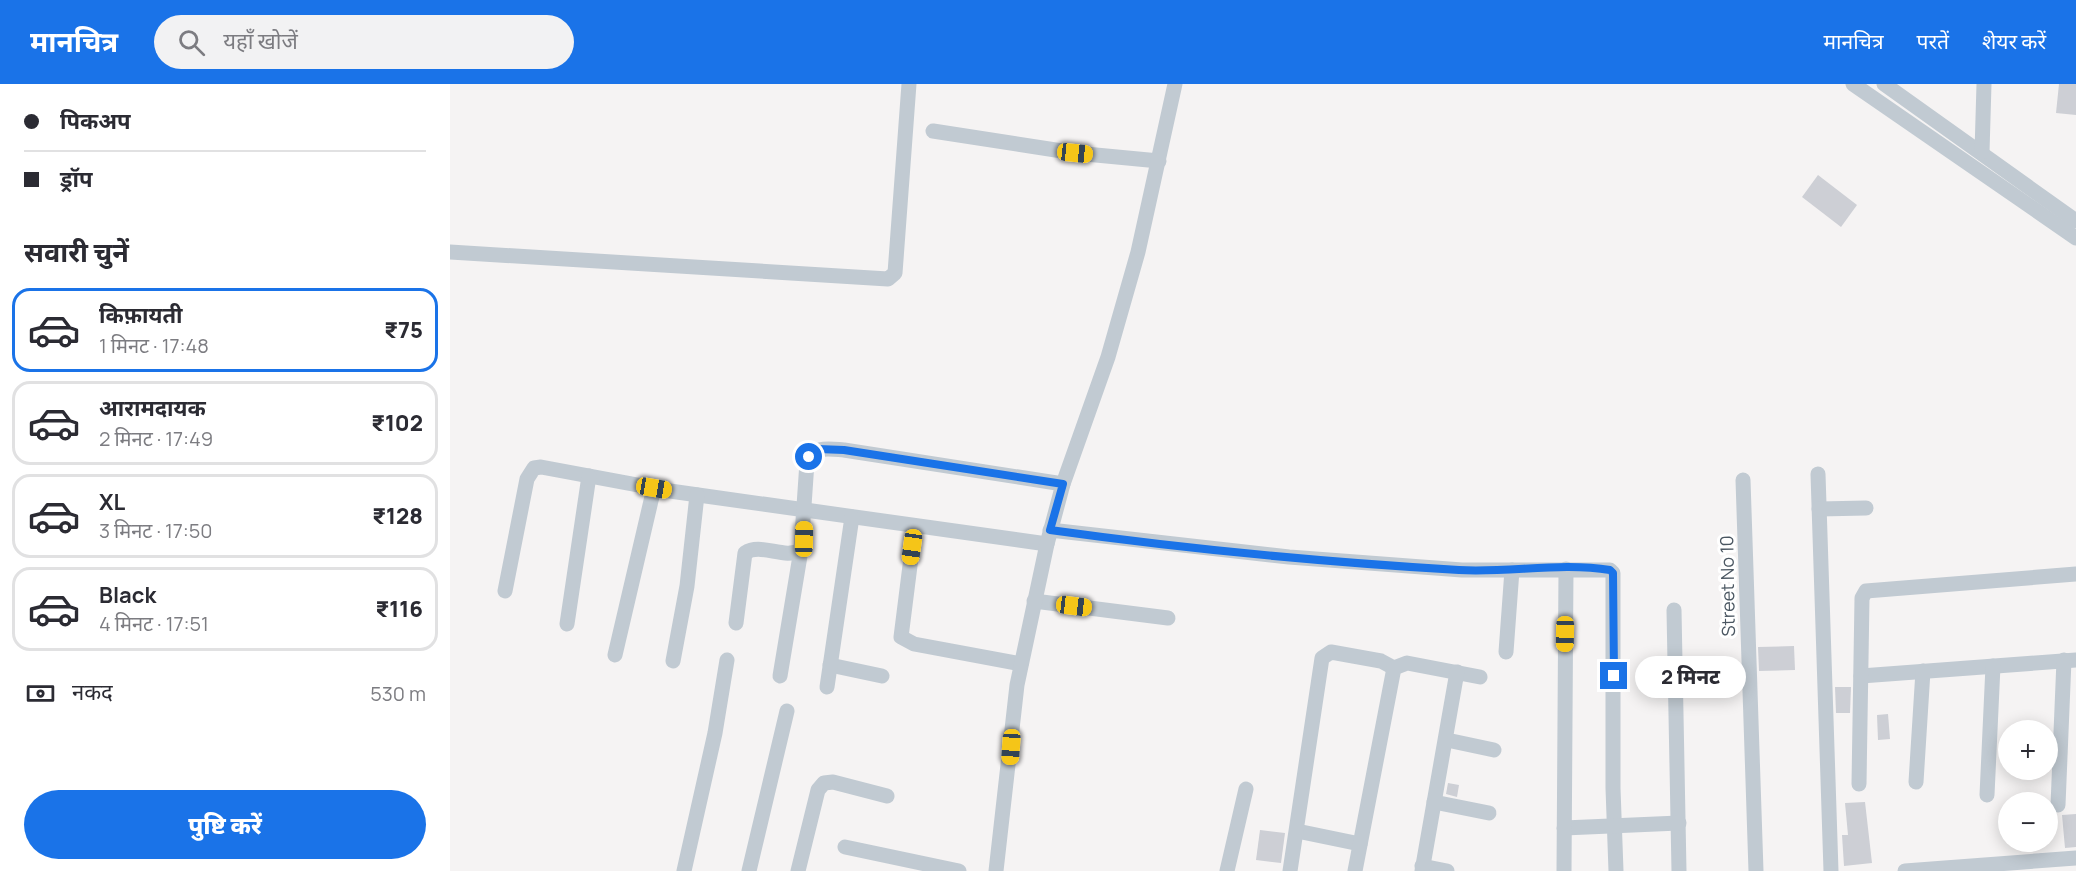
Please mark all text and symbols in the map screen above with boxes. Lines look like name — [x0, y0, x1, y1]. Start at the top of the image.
search box — [154, 15, 574, 69]
text: मानचित्र — [30, 22, 118, 60]
icon: search — [175, 26, 208, 59]
text: यहाँ खोजें — [223, 26, 298, 56]
text: मानचित्र — [1824, 27, 1884, 55]
text: परतें — [1917, 27, 1949, 55]
text: शेयर करें — [1982, 27, 2046, 55]
text: पिकअप — [60, 106, 131, 136]
car — [1056, 142, 1094, 164]
text: ड्रॉप — [60, 164, 93, 194]
text: सवारी चुनें — [24, 233, 129, 270]
text: किफ़ायती — [99, 300, 183, 330]
icon: car — [27, 303, 81, 357]
text: ₹75 — [384, 315, 423, 345]
text: 1 मिनट · 17:48 — [99, 332, 209, 359]
text: आरामदायक — [99, 393, 206, 423]
icon: car — [27, 396, 81, 450]
text: ₹102 — [371, 408, 423, 438]
text: 2 मिनट · 17:49 — [99, 425, 213, 452]
route start — [795, 443, 822, 470]
car — [635, 476, 673, 500]
text: XL — [99, 487, 125, 517]
icon: car — [27, 489, 81, 543]
text: ₹128 — [372, 501, 423, 531]
text: 3 मिनट · 17:50 — [99, 517, 212, 544]
car — [795, 521, 813, 557]
car — [901, 528, 923, 566]
street label: Street No 10 — [1714, 535, 1740, 637]
text: Black — [99, 580, 156, 610]
icon: car — [27, 582, 81, 636]
text: ₹116 — [376, 594, 423, 624]
car — [1055, 595, 1093, 617]
text: 4 मिनट · 17:51 — [99, 610, 209, 637]
car — [1556, 616, 1574, 652]
callout: 2 मिनट — [1635, 655, 1746, 697]
route end — [1600, 662, 1627, 689]
text: 2 मिनट — [1661, 663, 1720, 690]
icon: cash — [24, 677, 57, 710]
text: नकद — [72, 677, 113, 707]
text: 530 m — [370, 680, 426, 707]
map controls — [1998, 720, 2058, 852]
button: + — [1998, 720, 2058, 780]
car — [1001, 728, 1021, 766]
button: पुष्टि करें — [24, 790, 426, 859]
button: − — [1998, 792, 2058, 852]

